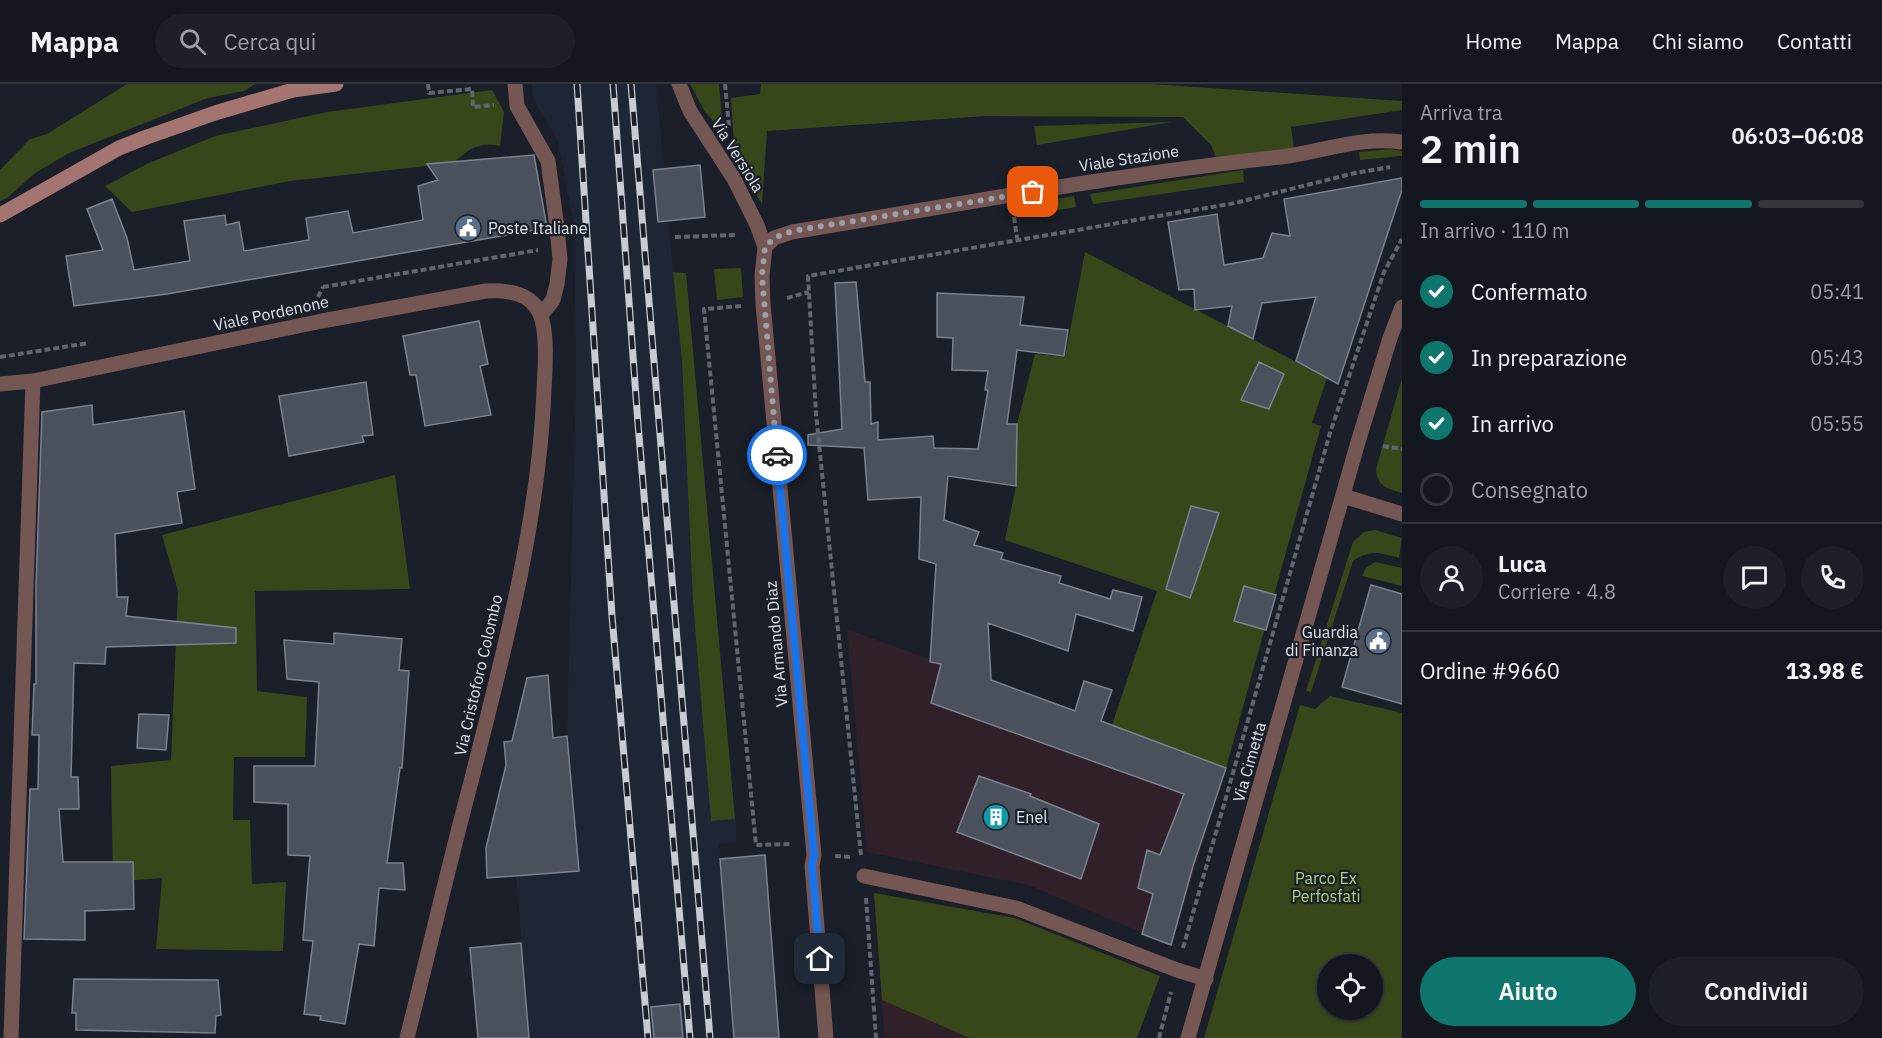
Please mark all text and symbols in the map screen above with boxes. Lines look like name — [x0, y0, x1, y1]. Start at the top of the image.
search box — [155, 14, 575, 68]
text: Mappa — [30, 23, 119, 60]
icon: search — [176, 25, 209, 58]
text: Cerca qui — [224, 27, 316, 56]
text: Home — [1466, 27, 1522, 55]
text: Mappa — [1555, 27, 1619, 55]
text: Chi siamo — [1652, 27, 1744, 55]
text: Contatti — [1777, 27, 1852, 55]
text: Arriva tra — [1420, 99, 1503, 126]
street label: Via Versiola — [707, 114, 769, 196]
text: 06:03–06:08 — [1731, 121, 1864, 150]
text: 2 min — [1420, 123, 1521, 174]
street label: Viale Stazione — [1078, 140, 1181, 176]
pin — [1007, 166, 1058, 217]
icon: bag — [1016, 175, 1049, 208]
public building icon: Poste Italiane — [453, 213, 483, 243]
text: In arrivo · 110 m — [1420, 217, 1569, 244]
place label: Poste Italiane — [488, 218, 588, 238]
icon: check — [1420, 275, 1453, 308]
text: Confermato — [1471, 277, 1588, 306]
text: 05:41 — [1810, 278, 1864, 305]
street label: Viale Pordenone — [212, 291, 331, 335]
icon: check — [1420, 341, 1453, 374]
text: In preparazione — [1471, 343, 1627, 372]
text: 05:43 — [1810, 344, 1864, 371]
icon: check — [1420, 407, 1453, 440]
text: In arrivo — [1471, 409, 1554, 438]
text: 05:55 — [1810, 410, 1864, 437]
courier — [747, 425, 807, 485]
icon: car — [761, 439, 794, 472]
text: Consegnato — [1471, 475, 1588, 504]
button: person — [1420, 546, 1483, 609]
button: chat — [1723, 546, 1786, 609]
button: phone — [1801, 546, 1864, 609]
text: Luca — [1498, 549, 1547, 578]
text: Corriere · 4.8 — [1498, 578, 1616, 605]
street label: Via Armando Diaz — [761, 580, 791, 708]
street label: Via Cristoforo Colombo — [450, 592, 506, 758]
place label: Guardia di Finanza — [1285, 622, 1358, 660]
public building icon: Guardia di Finanza — [1363, 626, 1393, 656]
text: Ordine #9660 — [1420, 656, 1560, 685]
text: 13.98 € — [1785, 656, 1864, 685]
street label: Via Cimetta — [1228, 719, 1270, 804]
building icon: Enel — [981, 802, 1011, 832]
place label: Enel — [1016, 807, 1048, 827]
park label: Parco Ex Perfosfati — [1291, 868, 1361, 906]
pin — [794, 933, 845, 984]
icon: home — [803, 942, 836, 975]
map controls — [1317, 954, 1383, 1020]
button: locate — [1317, 954, 1383, 1020]
button: Aiuto — [1420, 957, 1636, 1026]
button: Condividi — [1648, 957, 1864, 1026]

